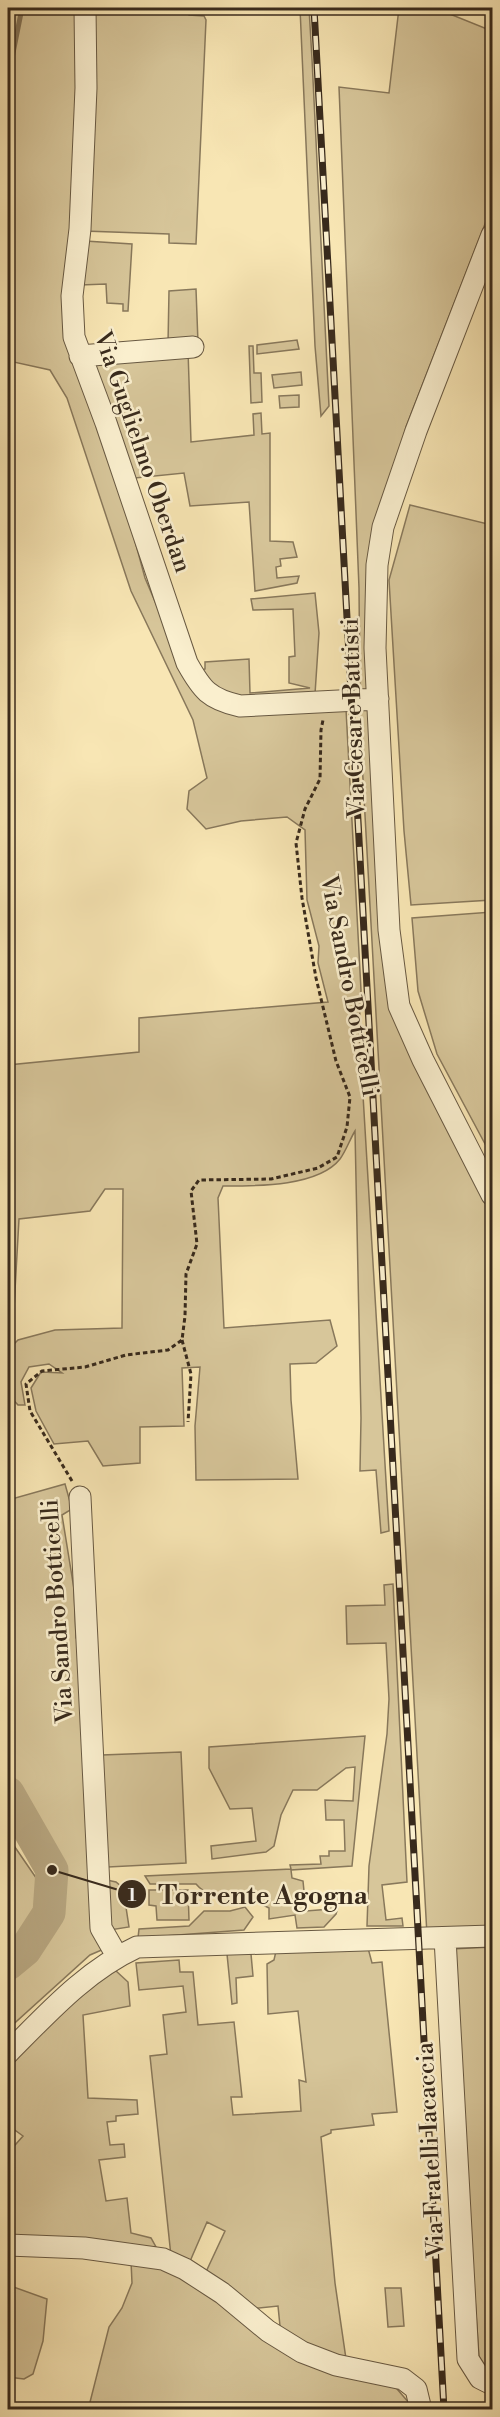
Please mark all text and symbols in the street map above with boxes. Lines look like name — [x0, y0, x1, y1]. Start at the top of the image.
street label: Via Guglielmo Oberdan — [86, 326, 197, 577]
street label: Via Cesare Battisti — [336, 617, 373, 820]
street label: Via Sandro Botticelli — [313, 872, 385, 1099]
street label: Via Sandro Botticelli — [35, 1498, 81, 1725]
callout: Torrente Agogna — [117, 1872, 380, 1916]
text: Torrente Agogna — [158, 1880, 369, 1912]
text: 1 — [128, 1884, 137, 1907]
street label: Via Fratelli Iacaccia — [410, 2041, 452, 2260]

